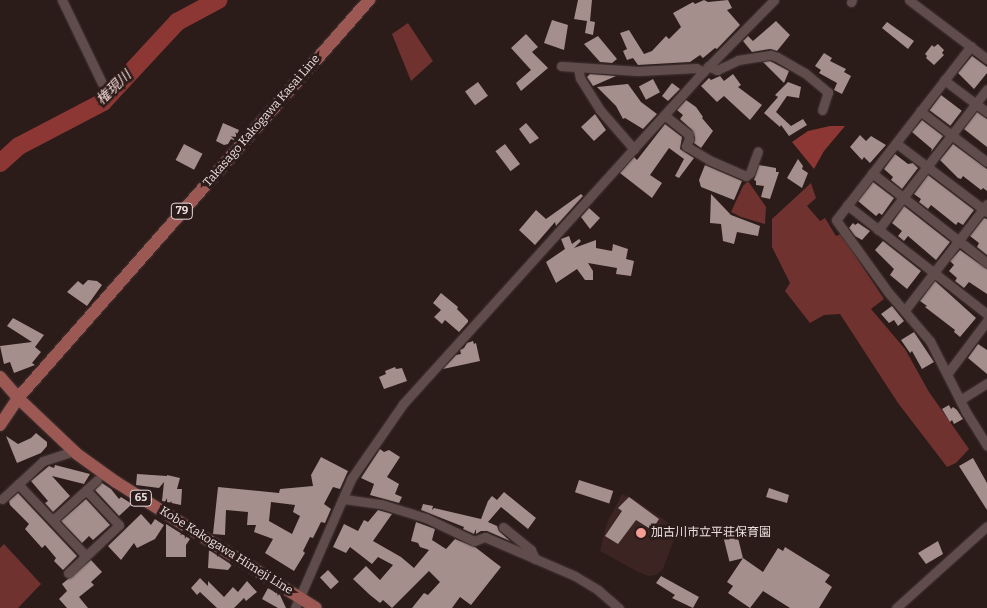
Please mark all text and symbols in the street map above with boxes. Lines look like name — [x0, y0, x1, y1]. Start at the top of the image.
street label: Takasago Kakogawa Kasai Line — [201, 52, 323, 190]
water label: 権現川 — [93, 67, 135, 109]
road number: 79 — [171, 202, 193, 220]
road number: 65 — [130, 489, 152, 506]
street label: Kobe Kakogawa Himeji Line — [157, 504, 295, 598]
place label: 加古川市立平荘保育園 — [651, 526, 771, 540]
marker: 加古川市立平荘保育園 — [635, 527, 647, 539]

